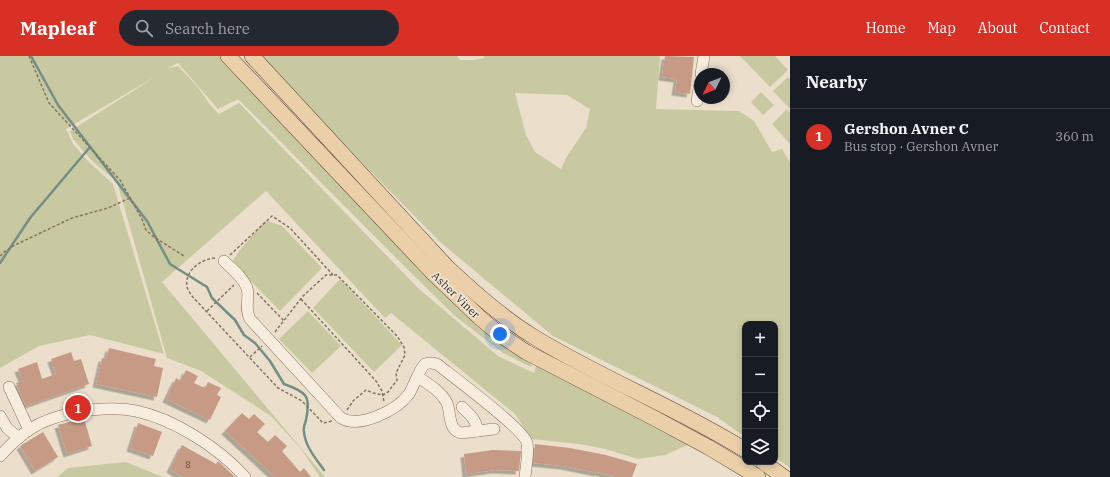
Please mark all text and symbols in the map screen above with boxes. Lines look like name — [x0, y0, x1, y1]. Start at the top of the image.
search box — [119, 10, 399, 46]
text: Mapleaf — [20, 16, 95, 40]
icon: search — [133, 17, 155, 39]
text: Search here — [165, 19, 250, 38]
text: Home — [866, 19, 905, 37]
text: Map — [927, 19, 956, 37]
text: About — [978, 19, 1017, 37]
text: Contact — [1039, 19, 1090, 37]
north arrow — [694, 68, 730, 104]
text: Nearby — [806, 71, 867, 93]
text: Gershon Avner C — [844, 119, 969, 138]
text: 1 — [815, 128, 823, 145]
text: 360 m — [1055, 128, 1094, 145]
text: Bus stop · Gershon Avner — [844, 138, 998, 155]
street label: Asher Viner — [429, 269, 483, 321]
map controls — [742, 321, 778, 465]
button: + — [742, 321, 778, 357]
your location — [490, 324, 510, 344]
button: − — [742, 357, 778, 393]
pin: 1 — [65, 393, 91, 423]
button: locate — [742, 393, 778, 429]
button: layers — [742, 429, 778, 465]
house number: 8 — [185, 459, 191, 470]

